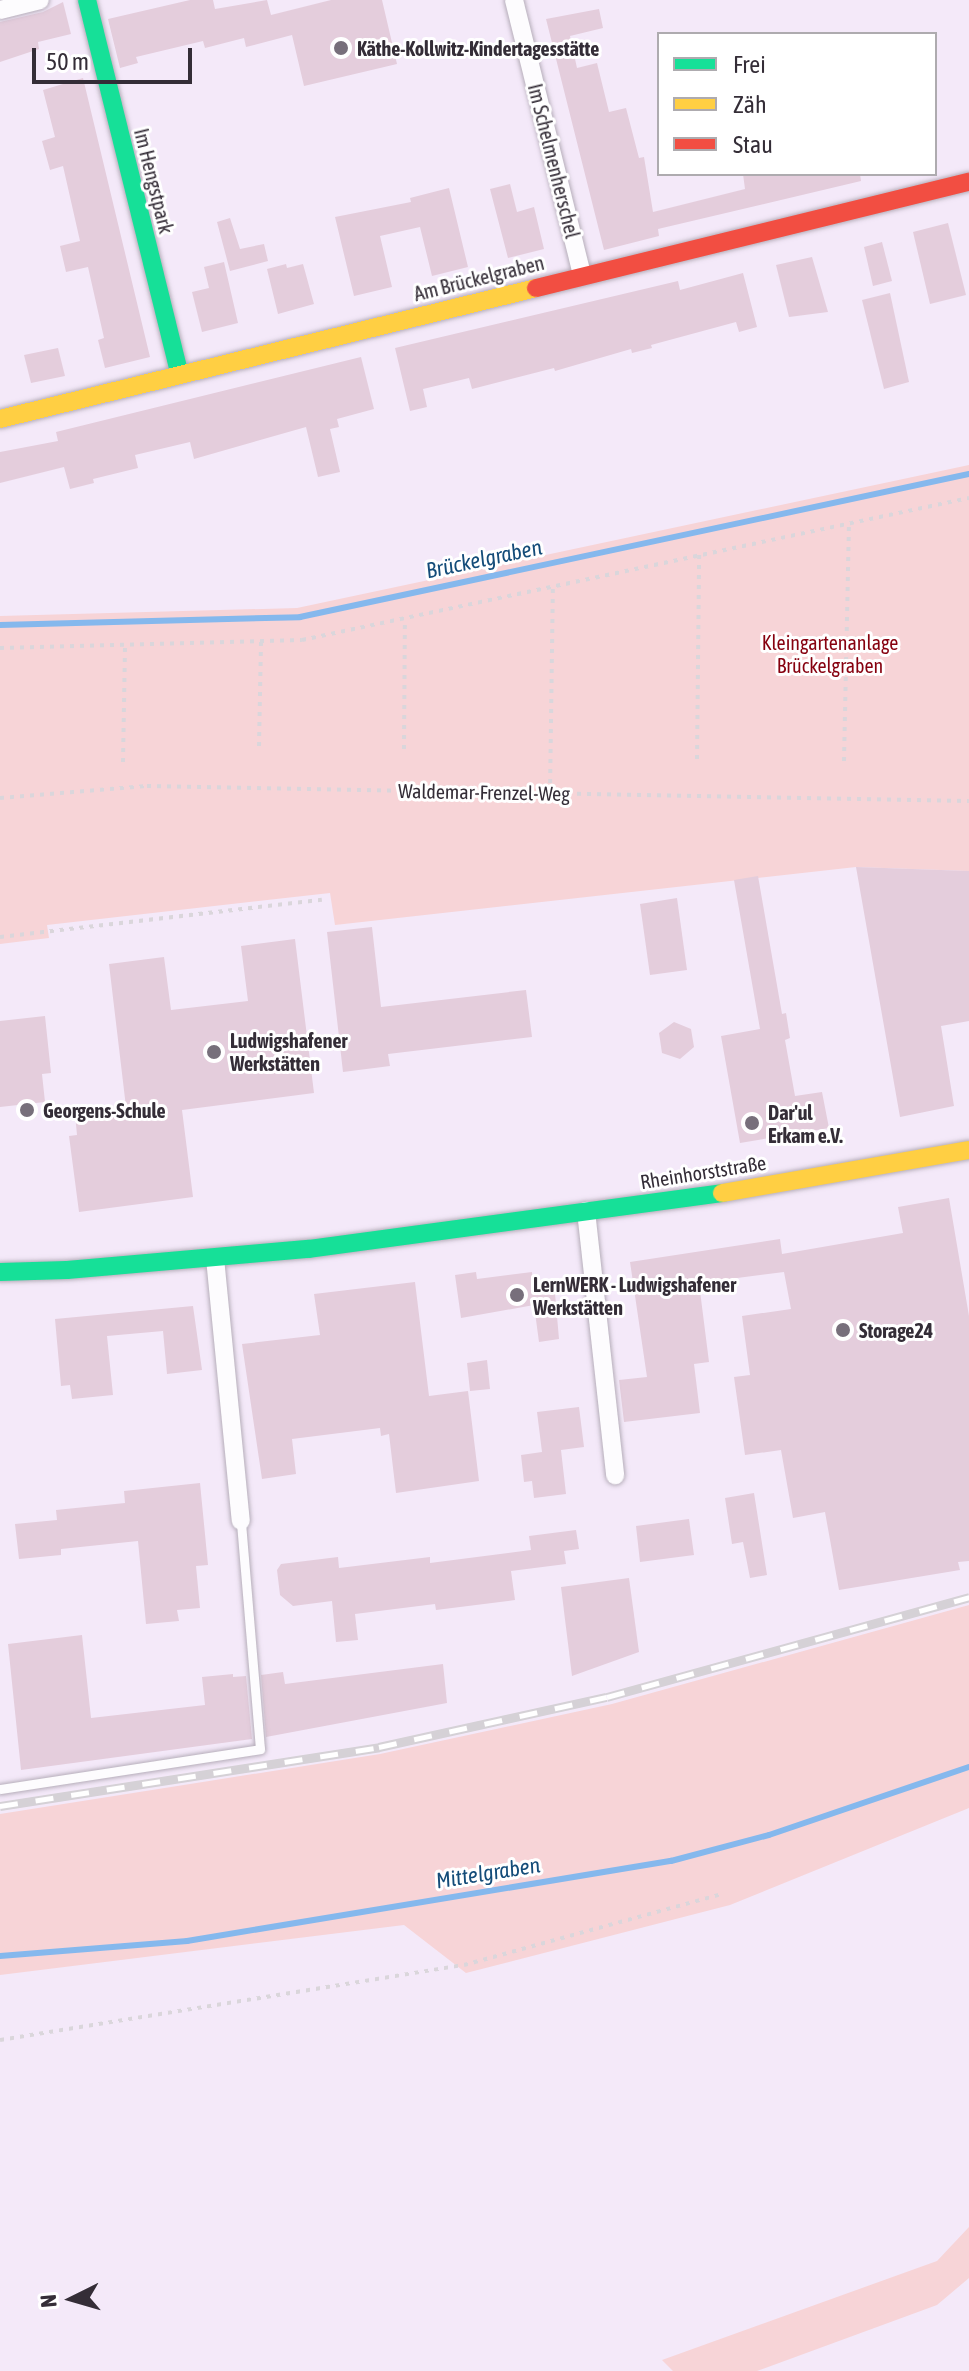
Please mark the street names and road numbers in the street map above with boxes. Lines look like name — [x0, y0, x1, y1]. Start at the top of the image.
street label: Im Schelmenherschel — [523, 81, 585, 241]
street label: Im Hengstpark — [129, 126, 179, 236]
street label: Am Brückelgraben — [411, 250, 547, 306]
street label: Waldemar-Frenzel-Weg — [398, 779, 570, 805]
street label: Rheinhorststraße — [638, 1150, 768, 1194]

